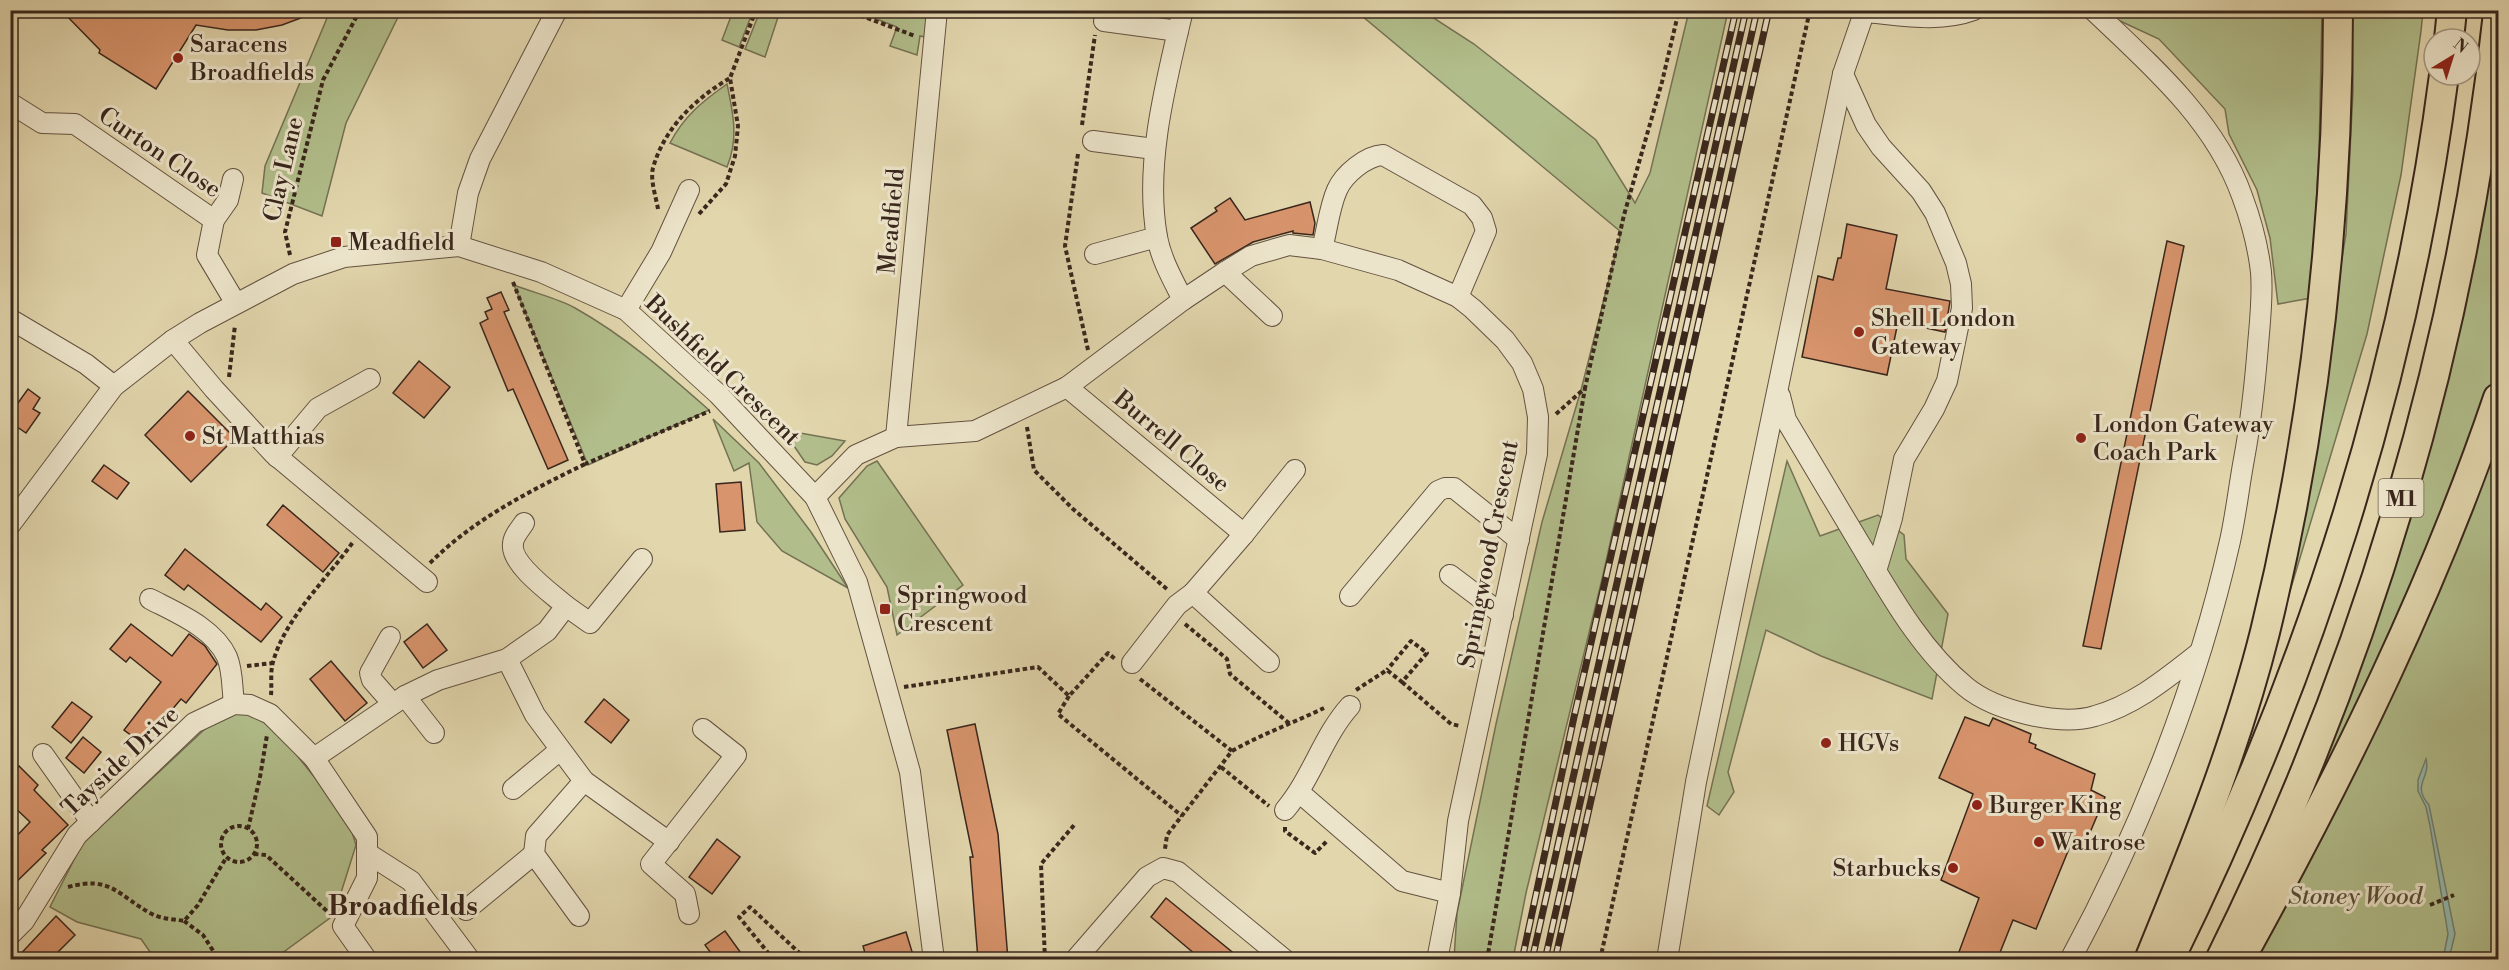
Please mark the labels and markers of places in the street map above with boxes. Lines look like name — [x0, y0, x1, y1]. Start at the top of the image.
place label: Saracens Broadfields — [189, 30, 314, 88]
marker: Saracens Broadfields — [171, 51, 185, 65]
place label: Meadfield — [348, 228, 455, 258]
marker: Meadfield — [329, 235, 343, 249]
place label: Shell London Gateway — [1871, 304, 2015, 362]
marker: Shell London Gateway — [1852, 325, 1866, 339]
place label: London Gateway Coach Park — [2093, 410, 2274, 468]
place label: St Matthias — [202, 422, 325, 452]
marker: St Matthias — [183, 429, 197, 443]
marker: London Gateway Coach Park — [2074, 431, 2088, 445]
place label: Springwood Crescent — [897, 581, 1027, 639]
marker: Springwood Crescent — [878, 602, 892, 616]
place label: HGVs — [1838, 729, 1899, 759]
marker: HGVs — [1819, 736, 1833, 750]
place label: Burger King — [1988, 791, 2122, 821]
marker: Burger King — [1970, 798, 1984, 812]
place label: Waitrose — [2050, 828, 2146, 858]
marker: Waitrose — [2032, 835, 2046, 849]
place label: Starbucks — [1833, 854, 1941, 884]
marker: Starbucks — [1946, 861, 1960, 875]

